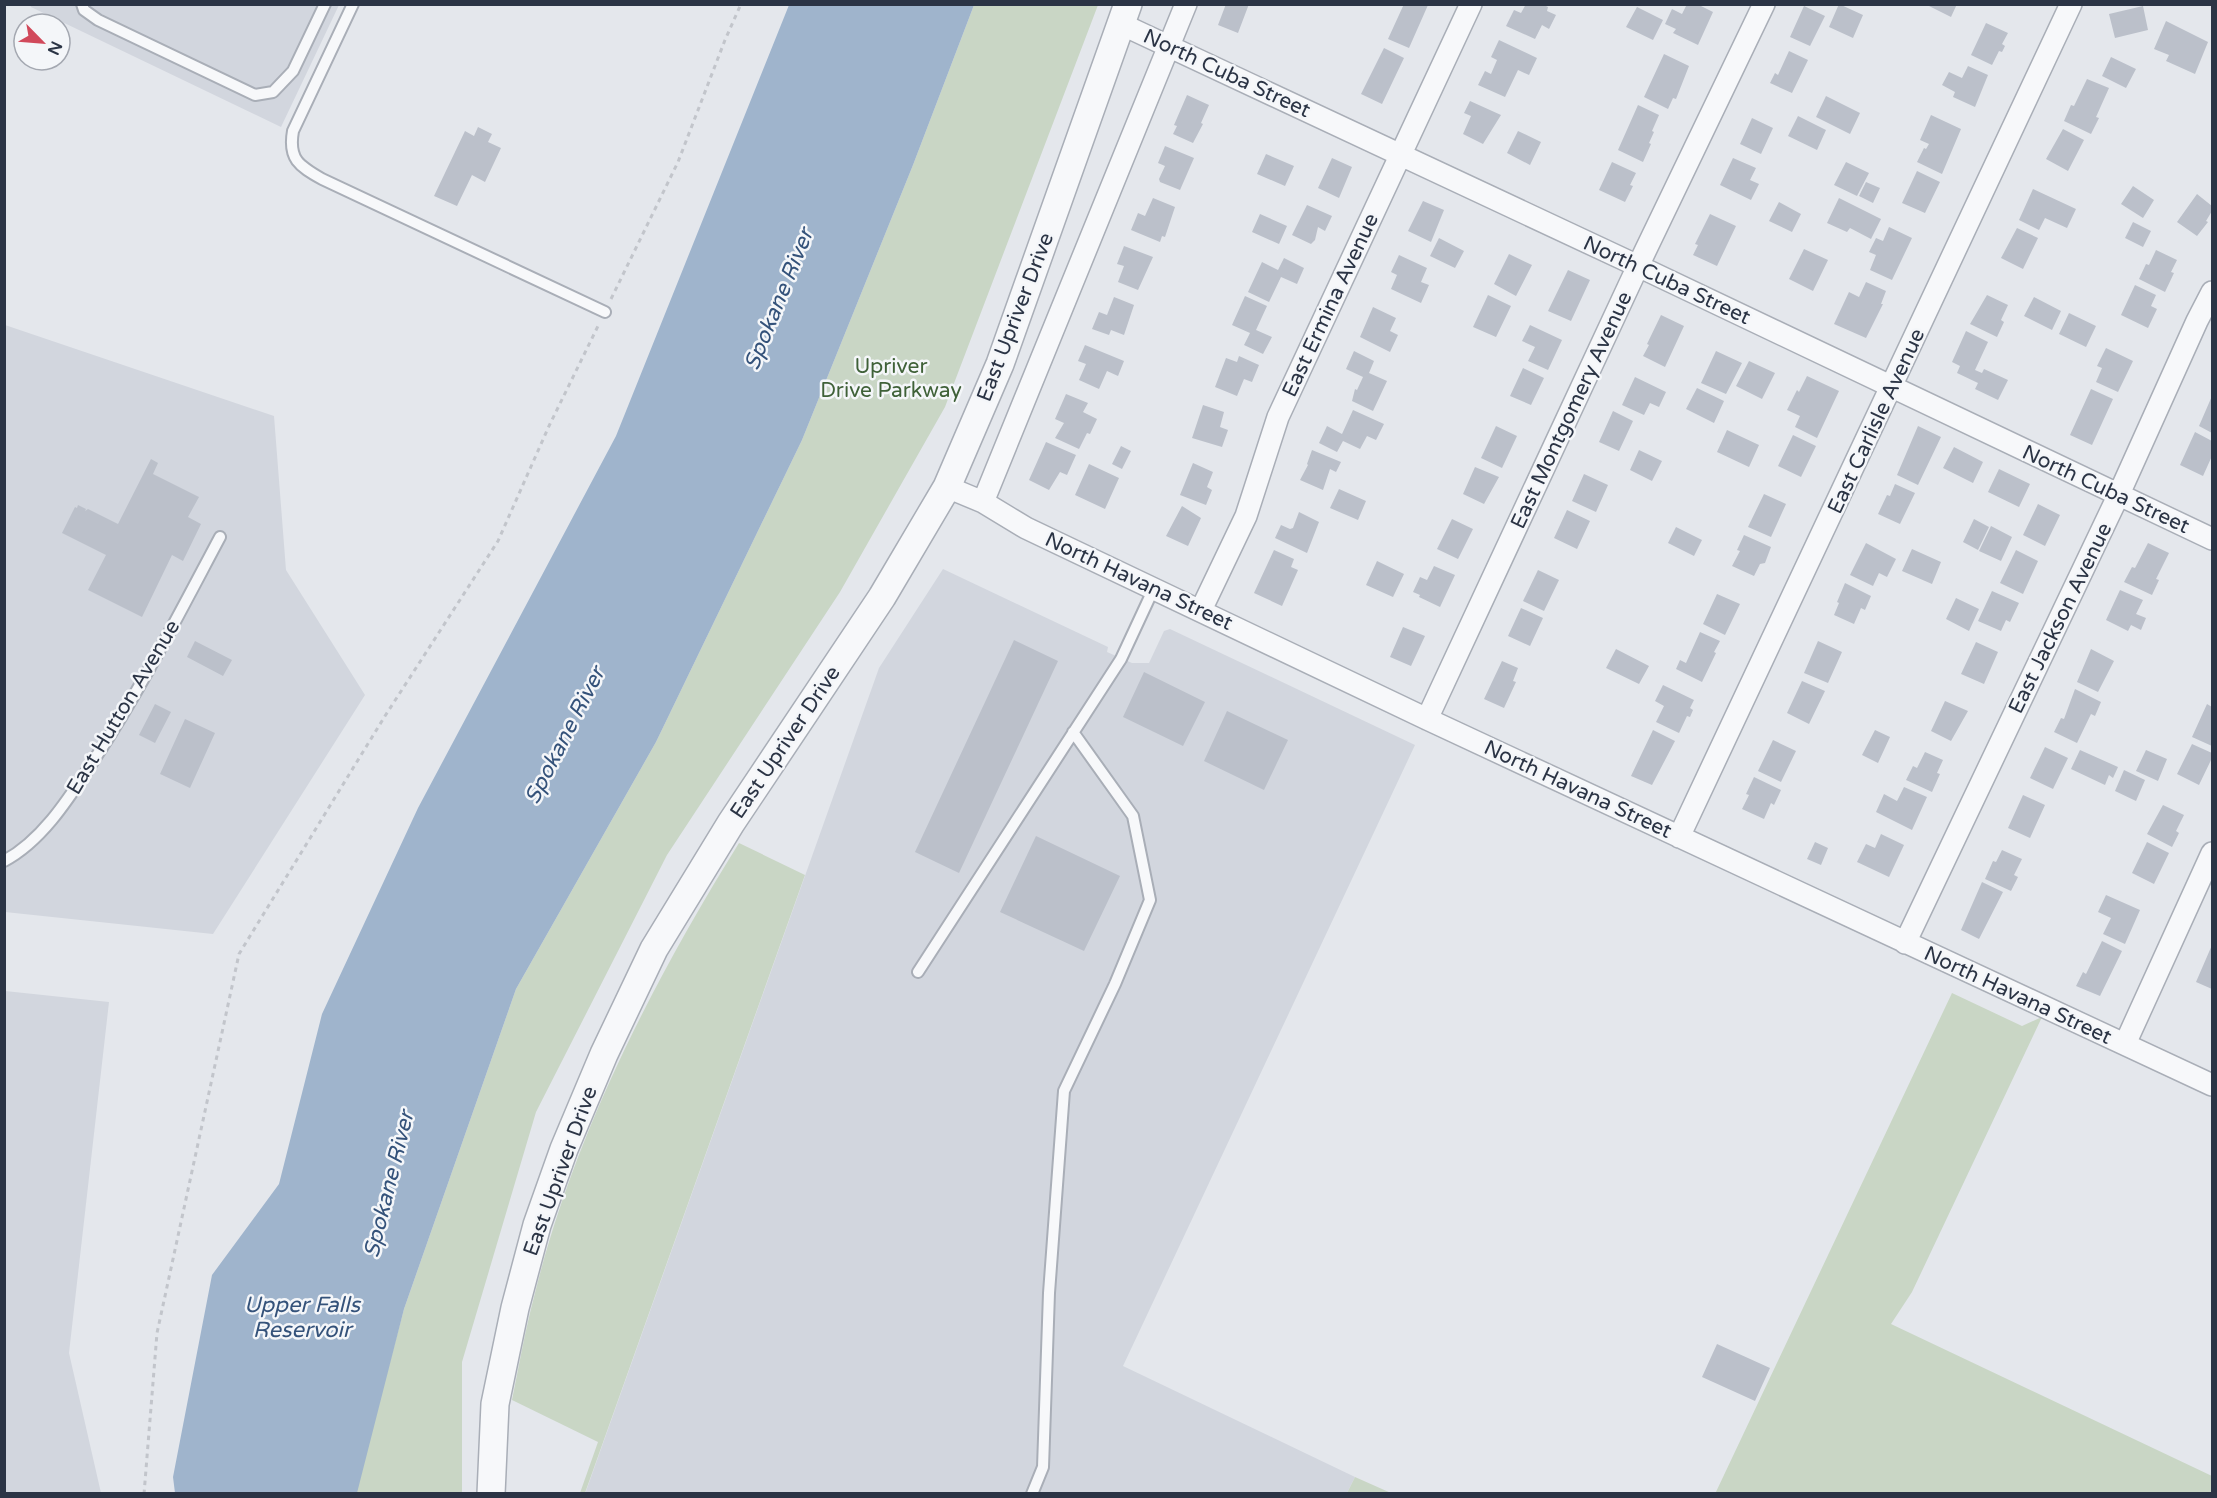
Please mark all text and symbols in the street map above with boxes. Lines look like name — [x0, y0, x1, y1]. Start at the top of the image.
north arrow — [12, 12, 72, 72]
street label: North Cuba Street — [1139, 24, 1314, 123]
text: N — [43, 38, 66, 58]
street label: East Ermina Avenue — [1277, 209, 1384, 401]
water label: Spokane River — [739, 223, 820, 374]
street label: East Upriver Drive — [972, 229, 1059, 405]
street label: North Cuba Street — [1579, 231, 1754, 330]
street label: East Montgomery Avenue — [1505, 288, 1638, 533]
street label: East Carlisle Avenue — [1823, 325, 1930, 518]
park label: Upriver Drive Parkway — [820, 354, 962, 403]
street label: North Cuba Street — [2018, 440, 2193, 539]
street label: East Jackson Avenue — [2003, 519, 2118, 718]
street label: North Havana Street — [1041, 527, 1237, 636]
street label: East Hutton Avenue — [61, 615, 185, 799]
water label: Spokane River — [519, 660, 612, 808]
street label: East Upriver Drive — [725, 661, 846, 823]
street label: North Havana Street — [1480, 735, 1676, 844]
street label: North Havana Street — [1920, 941, 2116, 1050]
street label: East Upriver Drive — [518, 1083, 603, 1259]
water label: Spokane River — [358, 1106, 420, 1260]
water label: Upper Falls Reservoir — [244, 1292, 362, 1343]

